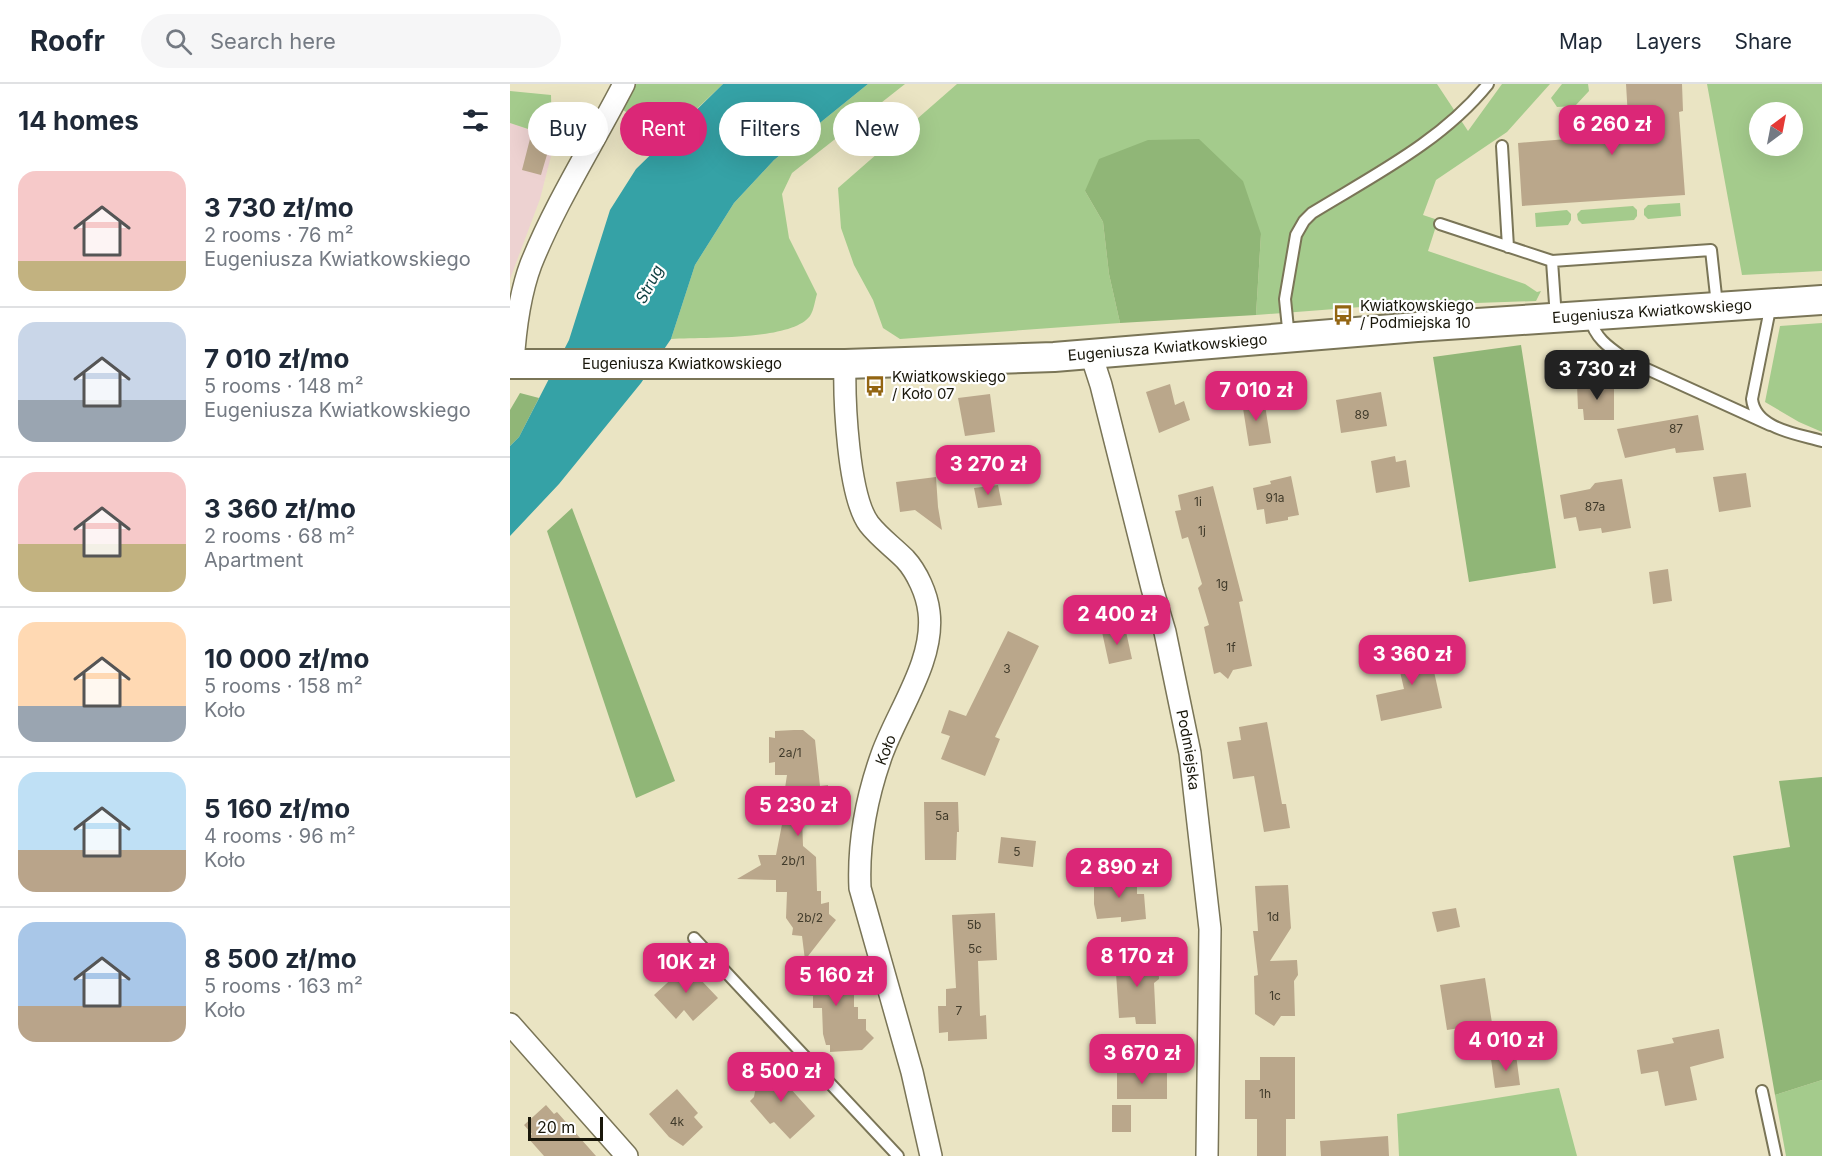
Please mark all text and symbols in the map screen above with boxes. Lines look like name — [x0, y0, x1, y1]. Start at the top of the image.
search box — [141, 14, 561, 68]
text: Roofr — [30, 24, 105, 58]
icon: search — [162, 25, 195, 58]
text: Search here — [210, 28, 336, 54]
text: Map — [1559, 29, 1603, 54]
text: Layers — [1636, 29, 1702, 54]
text: Share — [1735, 29, 1792, 54]
chip: Buy — [528, 102, 608, 156]
chip: Rent — [620, 102, 707, 156]
chip: Filters — [719, 102, 821, 156]
chip: New — [833, 102, 920, 156]
north arrow — [1749, 102, 1803, 156]
map controls — [1749, 102, 1803, 156]
icon: filters — [459, 104, 492, 137]
text: 14 homes — [18, 105, 139, 136]
pin: 6 260 zł — [1550, 105, 1674, 156]
text: 6 260 zł — [1573, 112, 1651, 136]
text: 3 730 zł/mo — [204, 192, 354, 223]
icon: home — [66, 195, 138, 267]
text: 2 rooms · 76 m² — [204, 223, 353, 247]
text: Eugeniusza Kwiatkowskiego — [204, 247, 471, 271]
water label: Strug — [631, 261, 667, 307]
street label: Eugeniusza Kwiatkowskiego — [1552, 295, 1753, 327]
place label: Kwiatkowskiego / Podmiejska 10 — [1360, 296, 1474, 332]
bus stop icon: Kwiatkowskiego / Podmiejska 10 — [1331, 303, 1355, 327]
street label: Eugeniusza Kwiatkowskiego — [1067, 329, 1268, 365]
text: 7 010 zł/mo — [204, 343, 349, 374]
icon: home — [66, 346, 138, 418]
pin: 3 730 zł — [1535, 350, 1659, 401]
street label: Eugeniusza Kwiatkowskiego — [582, 354, 782, 373]
text: 3 730 zł — [1559, 357, 1635, 381]
place label: Kwiatkowskiego / Koło 07 — [892, 367, 1006, 403]
pin: 7 010 zł — [1194, 371, 1318, 422]
text: 5 rooms · 148 m² — [204, 374, 363, 398]
bus stop icon: Kwiatkowskiego / Koło 07 — [863, 374, 887, 398]
text: 7 010 zł — [1219, 378, 1293, 402]
text: Eugeniusza Kwiatkowskiego — [204, 398, 471, 422]
house number: 89 — [1355, 407, 1369, 422]
house number: 87 — [1669, 421, 1683, 436]
pin: 3 270 zł — [926, 445, 1050, 496]
text: 3 270 zł — [950, 452, 1026, 476]
house number: 91a — [1265, 490, 1285, 505]
text: 3 360 zł/mo — [204, 493, 356, 524]
house number: 1i — [1194, 494, 1202, 509]
icon: home — [66, 496, 138, 568]
house number: 87a — [1585, 499, 1605, 514]
house number: 1j — [1198, 523, 1206, 538]
text: 2 rooms · 68 m² — [204, 524, 355, 548]
text: Apartment — [204, 548, 303, 572]
house number: 1g — [1216, 576, 1228, 591]
pin: 2 400 zł — [1055, 595, 1179, 646]
text: 2 400 zł — [1077, 602, 1157, 626]
pin: 3 360 zł — [1350, 635, 1474, 686]
house number: 1f — [1226, 640, 1236, 655]
text: 3 360 zł — [1373, 642, 1451, 666]
text: 10 000 zł/mo — [204, 643, 369, 674]
icon: home — [66, 646, 138, 718]
house number: 3 — [1003, 661, 1011, 676]
text: 5 rooms · 158 m² — [204, 674, 363, 698]
text: Koło — [204, 698, 245, 722]
street label: Podmiejska — [1172, 708, 1204, 791]
street label: Koło — [871, 732, 900, 768]
house number: 2a/1 — [778, 745, 802, 760]
pin: 5 230 zł — [736, 786, 860, 837]
text: 5 160 zł/mo — [204, 793, 350, 824]
text: 5 230 zł — [759, 793, 837, 817]
icon: home — [66, 796, 138, 868]
house number: 5a — [935, 808, 949, 823]
text: 4 rooms · 96 m² — [204, 824, 356, 848]
house number: 5 — [1013, 844, 1021, 859]
text: Koło — [204, 848, 245, 872]
pin: 2 890 zł — [1057, 848, 1181, 899]
house number: 2b/1 — [781, 853, 805, 868]
text: 2 890 zł — [1080, 855, 1158, 879]
house number: 1d — [1267, 909, 1279, 924]
house number: 2b/2 — [797, 910, 823, 925]
house number: 5b — [967, 917, 981, 932]
pin: 8 170 zł — [1075, 937, 1199, 988]
house number: 5c — [968, 941, 982, 956]
text: 8 500 zł/mo — [204, 943, 357, 974]
pin: 10K zł — [637, 943, 735, 994]
text: 8 170 zł — [1101, 944, 1173, 968]
icon: home — [66, 946, 138, 1018]
text: 10K zł — [657, 950, 715, 974]
pin: 5 160 zł — [774, 956, 898, 1007]
text: 5 160 zł — [799, 963, 873, 987]
text: 5 rooms · 163 m² — [204, 974, 363, 998]
house number: 1c — [1269, 988, 1281, 1003]
text: Koło — [204, 998, 245, 1022]
house number: 7 — [956, 1003, 963, 1018]
pin: 4 010 zł — [1444, 1021, 1568, 1072]
text: 4 010 zł — [1468, 1028, 1544, 1052]
pin: 3 670 zł — [1080, 1034, 1204, 1085]
text: 3 670 zł — [1103, 1041, 1181, 1065]
pin: 8 500 zł — [719, 1052, 843, 1103]
text: 8 500 zł — [741, 1059, 821, 1083]
house number: 1h — [1259, 1086, 1271, 1101]
scale bar — [528, 1114, 603, 1142]
house number: 4k — [670, 1114, 685, 1129]
text: 20 m — [537, 1117, 575, 1137]

